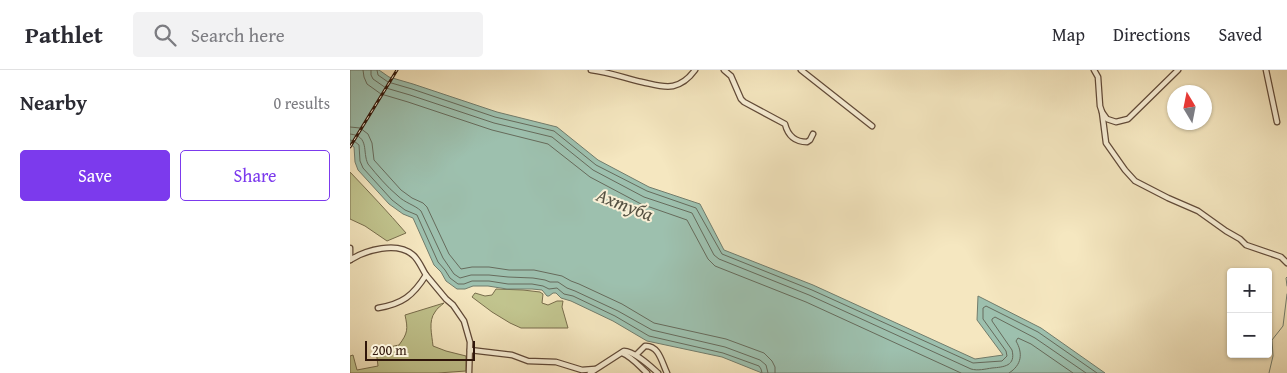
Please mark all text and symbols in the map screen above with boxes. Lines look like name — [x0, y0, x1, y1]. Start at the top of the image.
search box — [133, 12, 483, 57]
text: Pathlet — [25, 17, 103, 52]
icon: search — [151, 21, 179, 49]
text: Search here — [191, 21, 285, 49]
text: Map — [1052, 21, 1085, 48]
text: Directions — [1113, 21, 1190, 48]
text: Saved — [1218, 21, 1262, 48]
north arrow — [1167, 85, 1212, 130]
text: Nearby — [20, 87, 87, 118]
text: 0 results — [273, 91, 330, 115]
button: Save — [20, 150, 170, 201]
button: Share — [180, 150, 330, 201]
water label: Ахтуба — [592, 180, 658, 228]
map controls — [1227, 268, 1272, 358]
button: + — [1227, 268, 1272, 313]
button: − — [1227, 313, 1272, 358]
scale bar — [365, 338, 475, 361]
text: 200 m — [372, 340, 407, 360]

